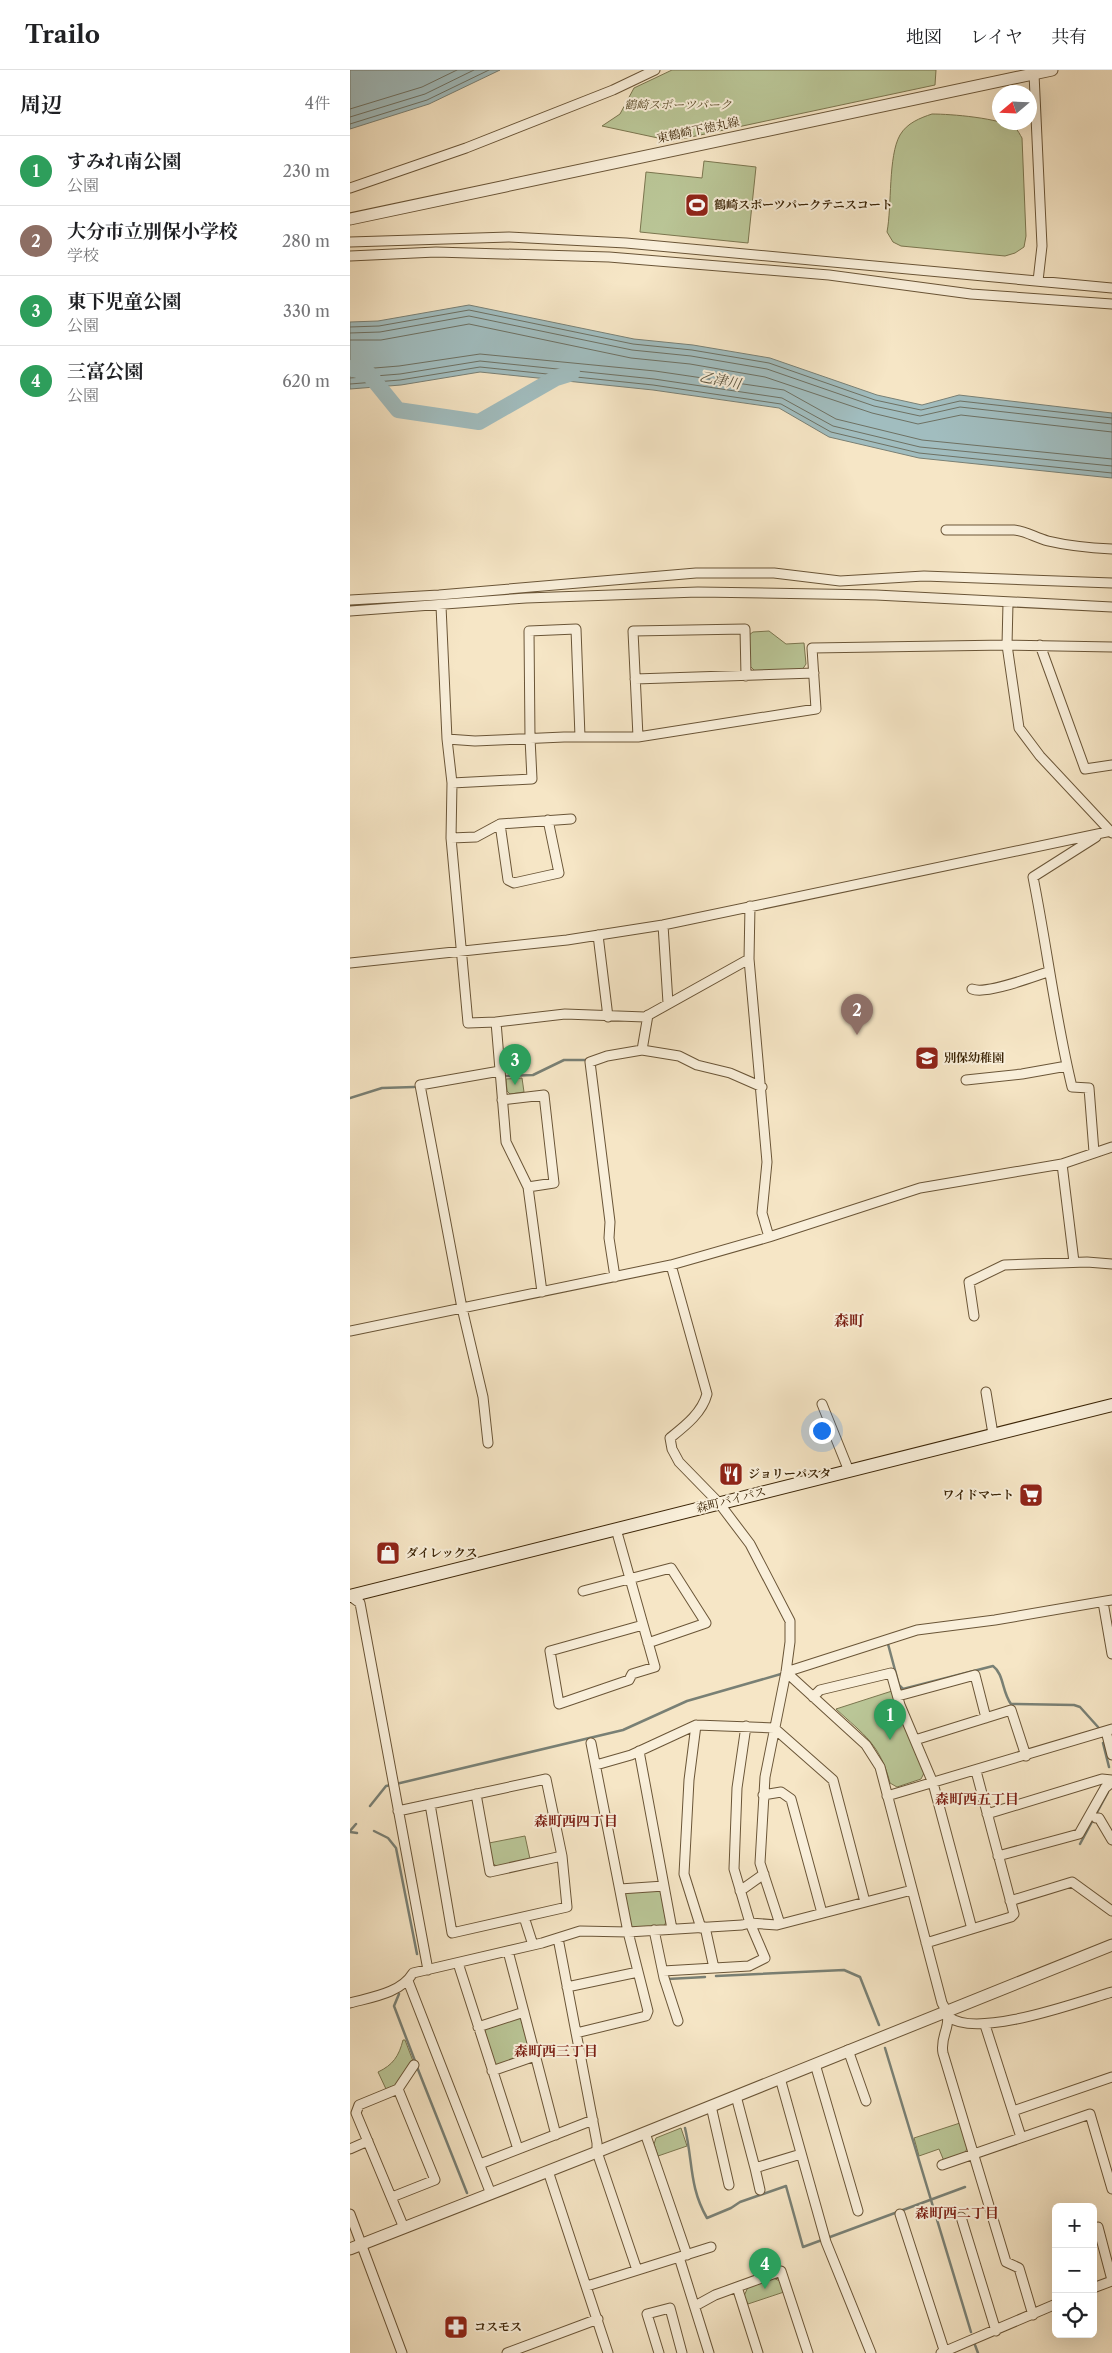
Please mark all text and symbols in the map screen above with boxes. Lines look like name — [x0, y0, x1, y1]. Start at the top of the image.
text: Trailo — [25, 20, 100, 49]
text: 地図 — [906, 26, 942, 48]
text: レイヤ — [970, 26, 1023, 48]
text: 共有 — [1051, 26, 1087, 48]
north arrow — [992, 85, 1037, 130]
text: 周辺 — [20, 92, 62, 117]
text: 4件 — [305, 93, 330, 113]
park label: 鶴崎スポーツパーク — [624, 97, 732, 112]
street label: 東鶴崎下徳丸線 — [655, 113, 741, 146]
text: すみれ南公園 — [67, 150, 181, 173]
text: 1 — [32, 161, 40, 181]
text: 230 m — [283, 161, 330, 181]
text: 公園 — [67, 175, 99, 195]
sports icon: 鶴崎スポーツパークテニスコート — [684, 192, 710, 218]
place label: 鶴崎スポーツパークテニスコート — [714, 197, 893, 212]
text: 大分市立別保小学校 — [67, 220, 238, 243]
text: 2 — [31, 231, 41, 251]
text: 280 m — [282, 231, 330, 251]
text: 学校 — [67, 245, 99, 265]
text: 東下児童公園 — [67, 290, 181, 313]
text: 3 — [31, 301, 41, 321]
text: 330 m — [283, 301, 330, 321]
text: 公園 — [67, 315, 99, 335]
text: 三富公園 — [67, 360, 143, 383]
water label: 乙津川 — [698, 367, 744, 393]
text: 4 — [31, 371, 41, 391]
text: 620 m — [282, 371, 330, 391]
text: 公園 — [67, 385, 99, 405]
pin: 2 — [841, 994, 873, 1035]
pin: 3 — [499, 1044, 531, 1085]
school or university icon: 別保幼稚園 — [914, 1045, 940, 1071]
place label: 別保幼稚園 — [944, 1050, 1004, 1065]
district label: 森町 — [834, 1311, 864, 1330]
your location — [809, 1418, 835, 1444]
restaurant icon: ジョリーパスタ — [718, 1461, 744, 1487]
place label: ジョリーパスタ — [748, 1466, 831, 1481]
supermarket icon: ワイドマート — [1018, 1482, 1044, 1508]
street label: 森町バイパス — [694, 1484, 768, 1515]
place label: ワイドマート — [942, 1487, 1014, 1502]
shop icon: ダイレックス — [375, 1540, 401, 1566]
place label: ダイレックス — [406, 1545, 478, 1560]
pin: 1 — [874, 1699, 906, 1740]
district label: 森町西五丁目 — [935, 1790, 1019, 1808]
district label: 森町西四丁目 — [534, 1812, 618, 1830]
district label: 森町西三丁目 — [514, 2042, 598, 2060]
map controls — [1052, 2203, 1097, 2338]
button: + — [1052, 2203, 1097, 2248]
district label: 森町西二丁目 — [915, 2204, 999, 2222]
pin: 4 — [749, 2248, 781, 2289]
button: − — [1052, 2248, 1097, 2293]
button: locate — [1052, 2293, 1097, 2338]
pharmacy icon: コスモス — [443, 2314, 469, 2340]
place label: コスモス — [474, 2319, 522, 2334]

